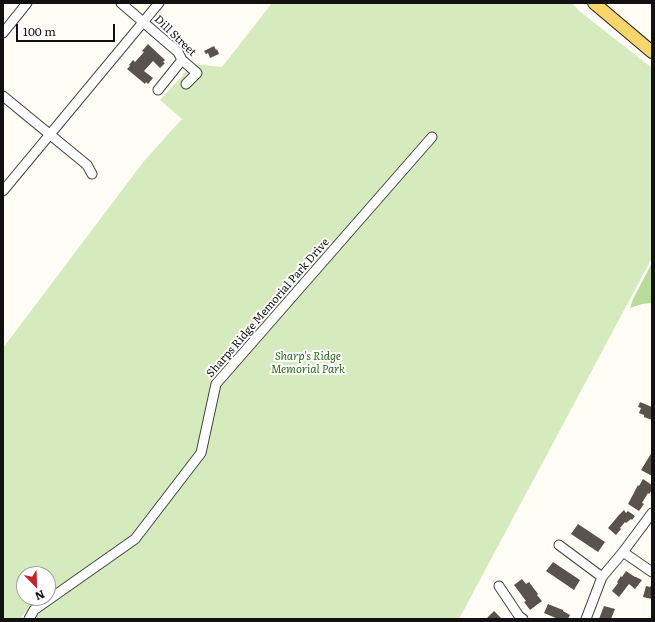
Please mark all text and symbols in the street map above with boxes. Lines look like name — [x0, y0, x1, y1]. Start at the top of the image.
street label: Dill Street — [151, 13, 199, 59]
scale bar — [18, 16, 117, 42]
text: 100 m — [23, 22, 56, 40]
street label: Sharps Ridge Memorial Park Drive — [204, 236, 332, 380]
park label: Sharp's Ridge Memorial Park — [271, 350, 345, 376]
north arrow — [16, 566, 56, 606]
text: N — [33, 587, 48, 605]

